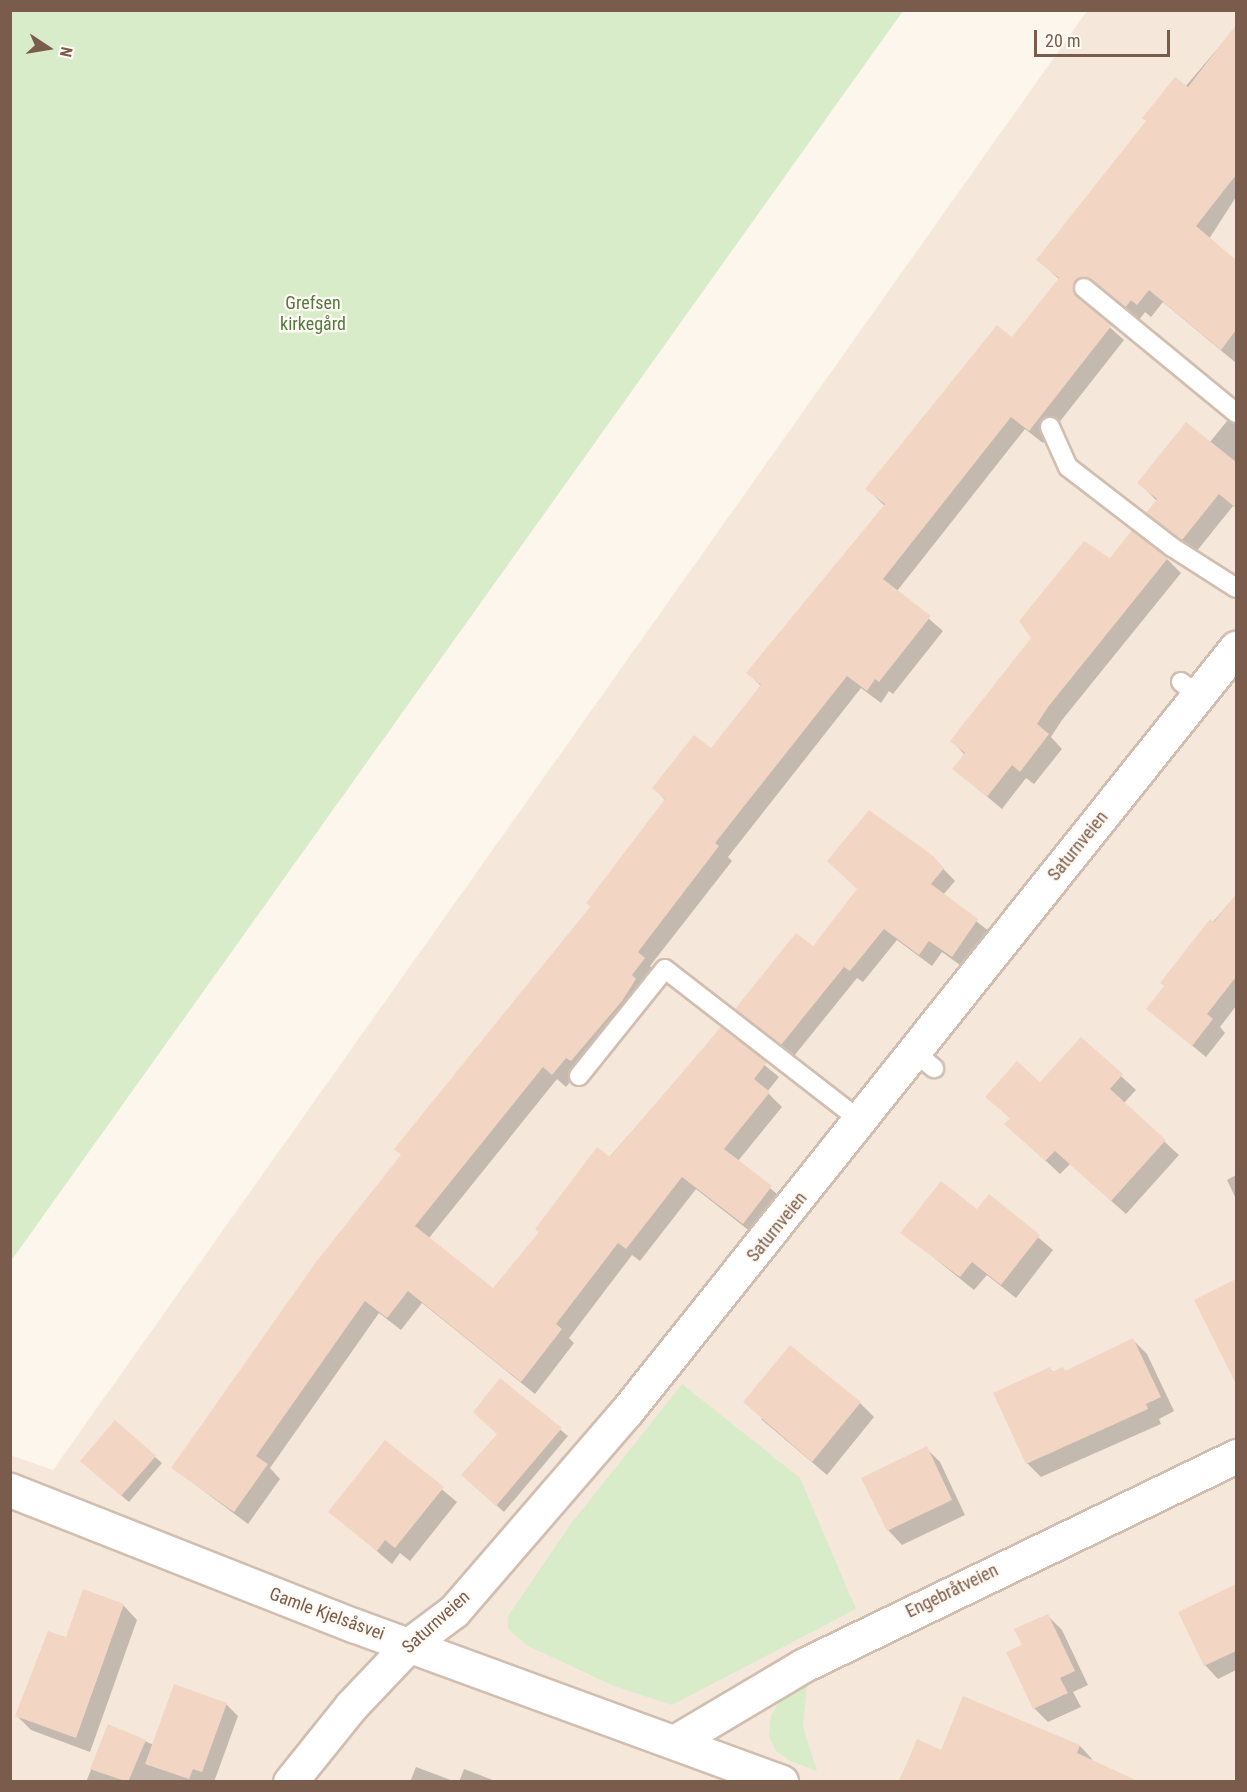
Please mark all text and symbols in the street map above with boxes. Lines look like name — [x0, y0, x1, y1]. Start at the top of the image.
north arrow — [18, 18, 78, 78]
scale bar — [1037, 18, 1174, 56]
text: 20 m — [1045, 30, 1080, 51]
text: N — [56, 45, 76, 59]
park label: Grefsen kirkegård — [280, 293, 346, 336]
street label: Saturnveien — [1043, 807, 1113, 885]
street label: Saturnveien — [742, 1188, 812, 1266]
street label: Engebråtveien — [902, 1559, 1002, 1623]
street label: Gamle Kjelsåsvei — [266, 1583, 388, 1645]
street label: Saturnveien — [398, 1586, 474, 1658]

